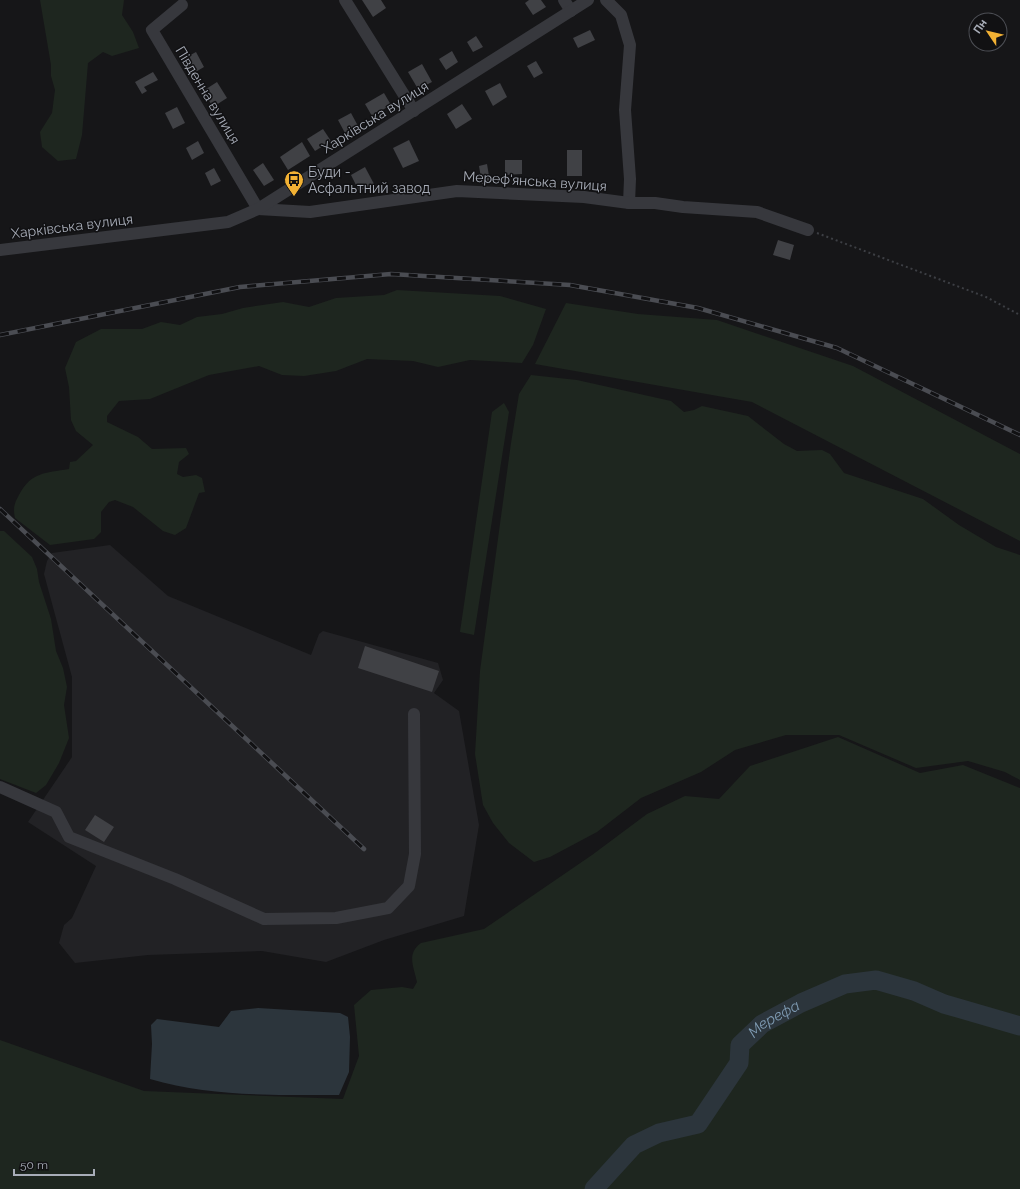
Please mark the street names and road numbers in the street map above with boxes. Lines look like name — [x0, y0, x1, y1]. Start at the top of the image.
street label: Південна вулиця — [173, 43, 243, 147]
street label: Харківська вулиця — [319, 78, 431, 156]
street label: Мереф'янська вулиця — [463, 168, 607, 194]
street label: Харківська вулиця — [10, 211, 134, 241]

